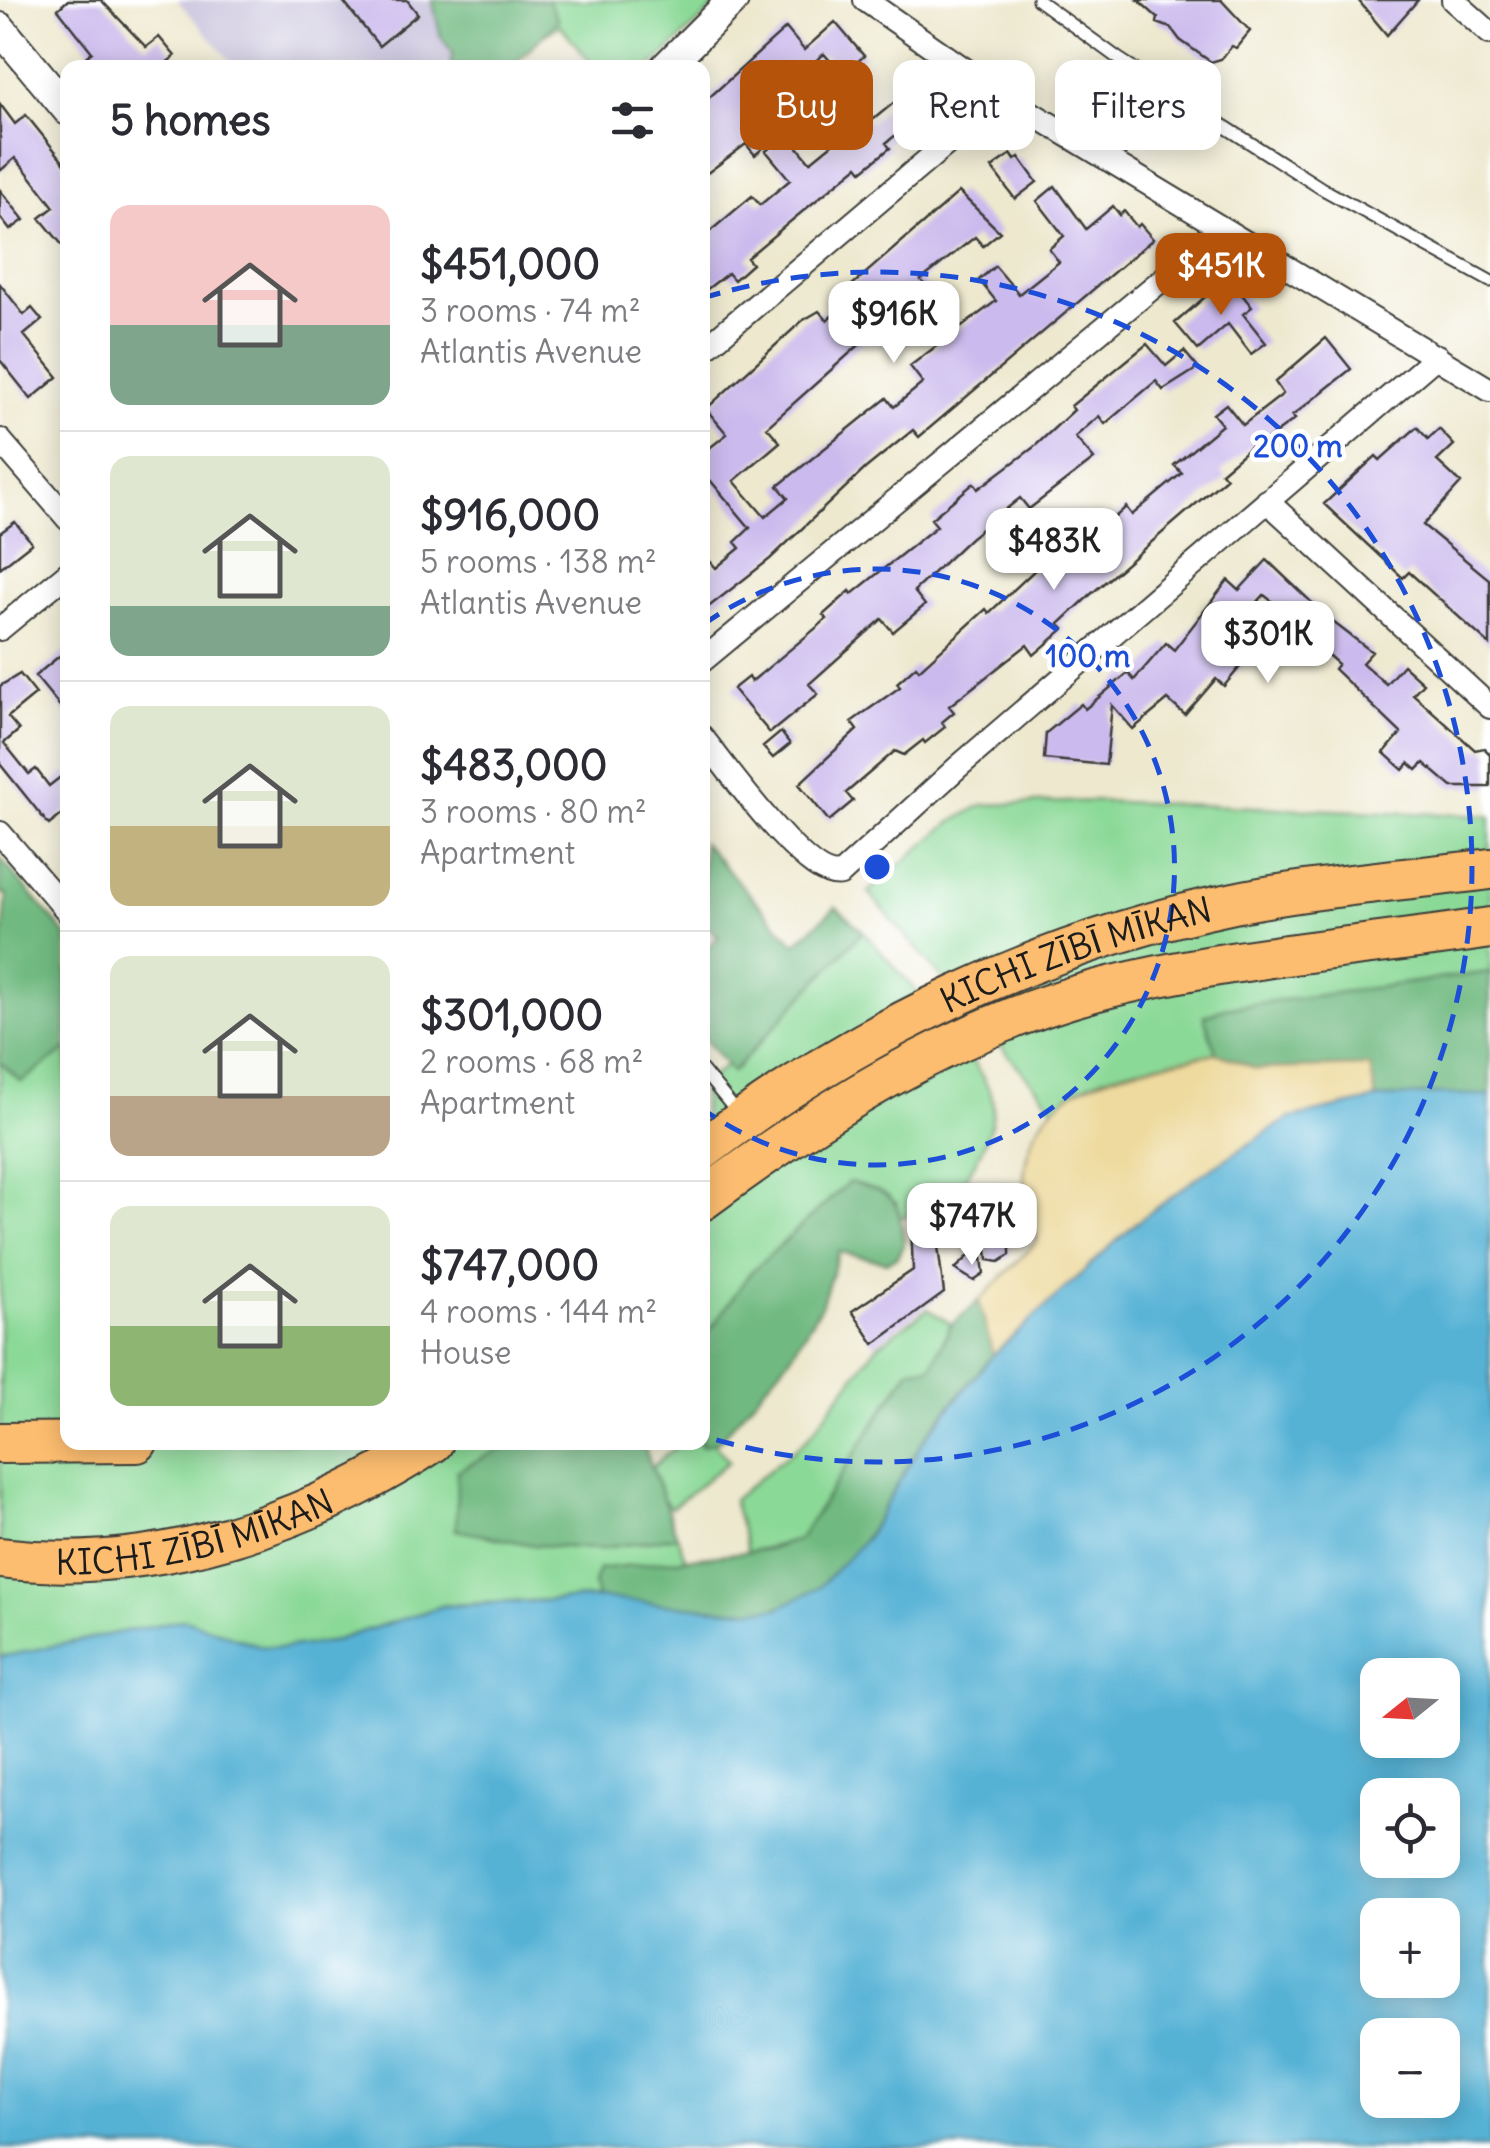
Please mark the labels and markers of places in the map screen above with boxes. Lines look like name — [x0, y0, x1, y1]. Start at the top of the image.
pin: $451K — [1151, 233, 1291, 318]
pin: $916K — [824, 281, 964, 366]
pin: $483K — [984, 508, 1124, 593]
pin: $301K — [1198, 601, 1338, 686]
centre of rings — [859, 849, 895, 885]
pin: $747K — [902, 1183, 1042, 1268]

